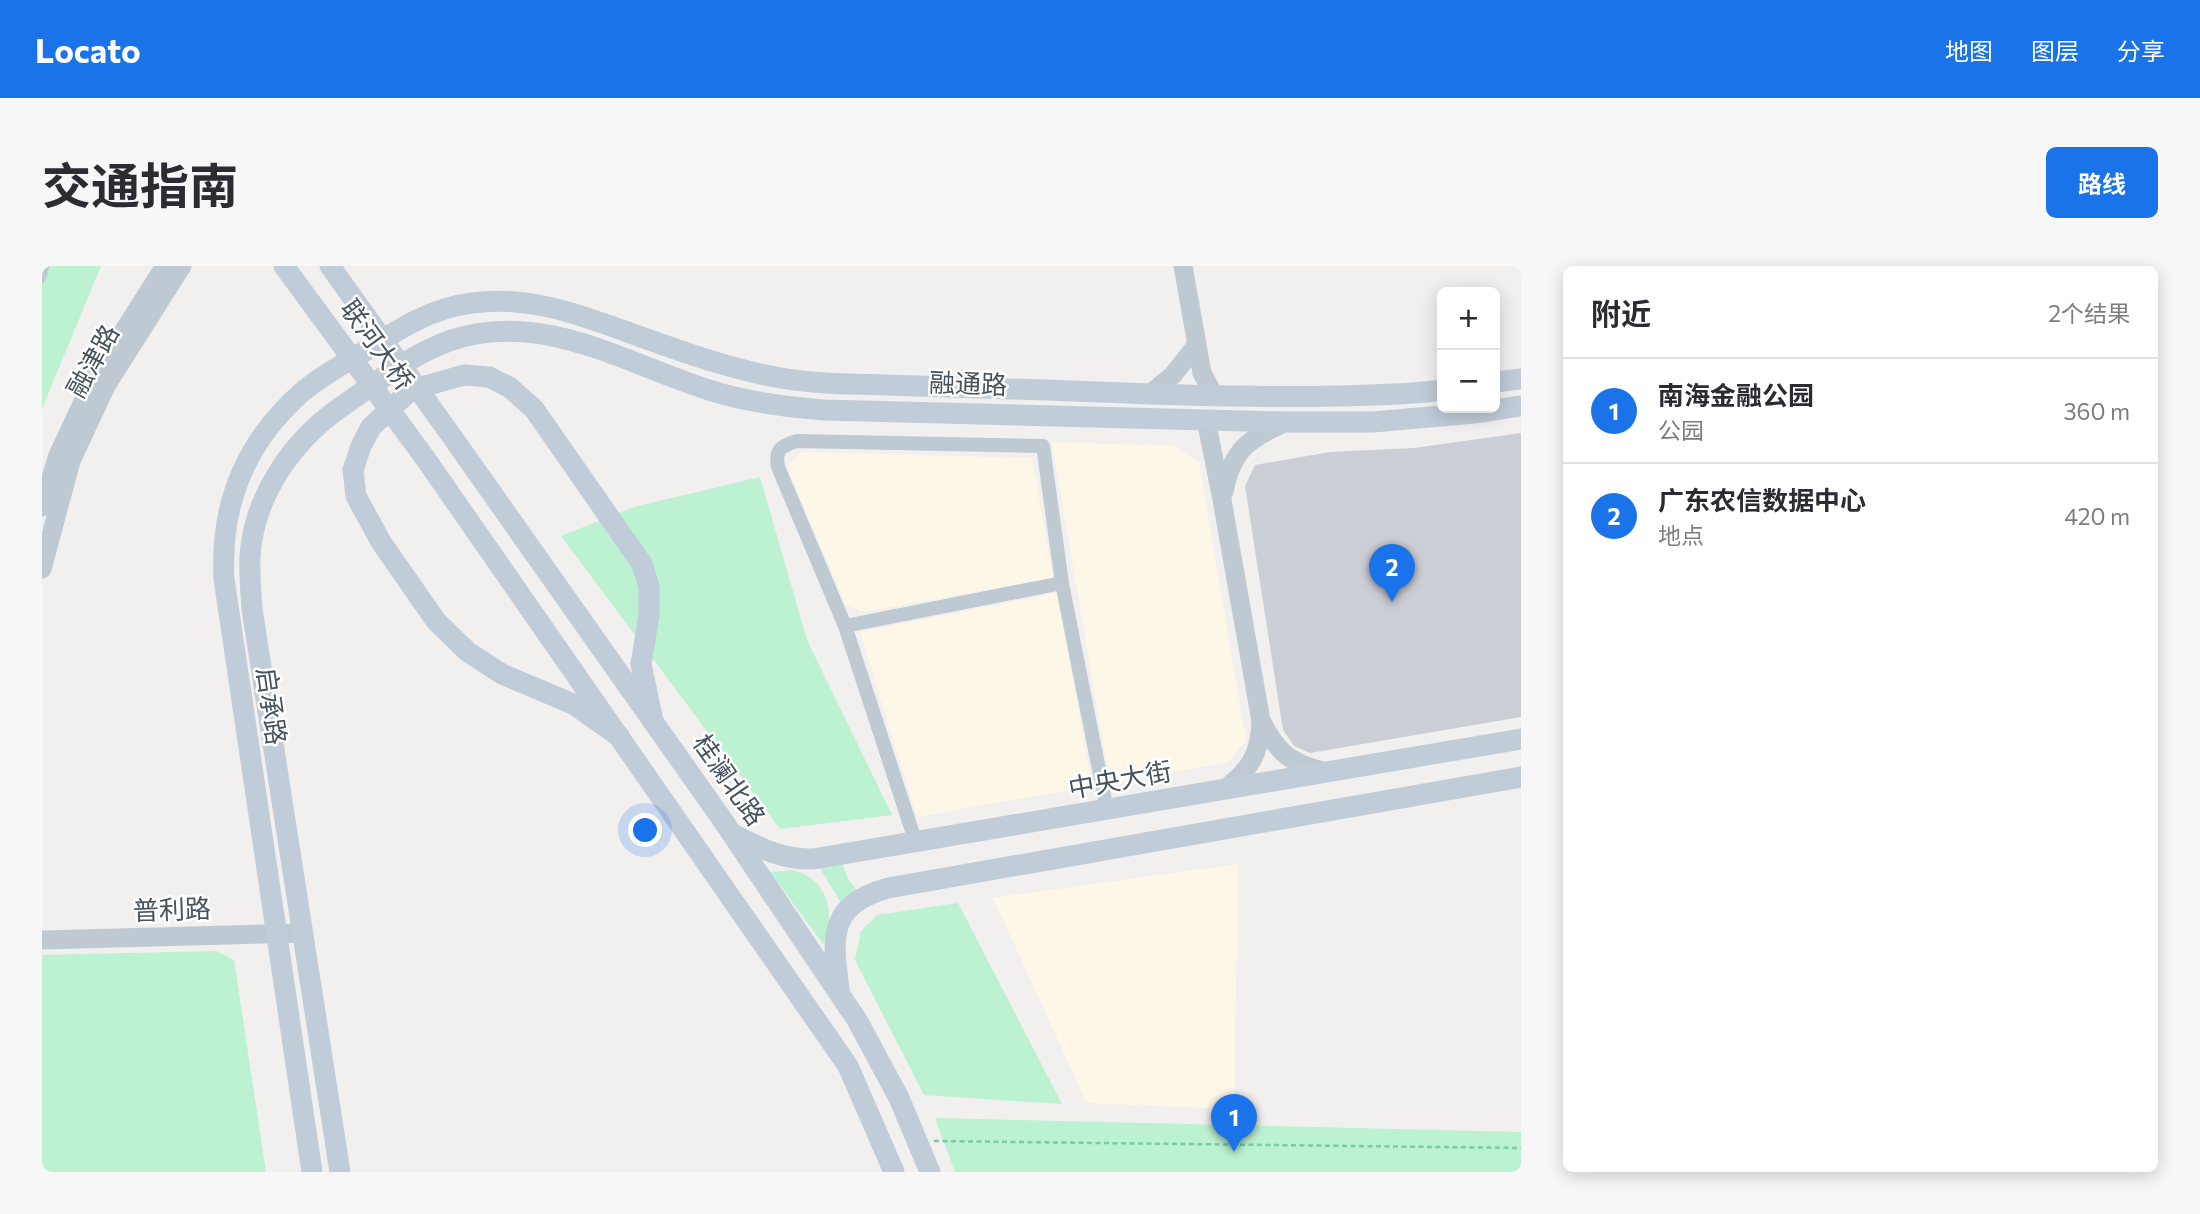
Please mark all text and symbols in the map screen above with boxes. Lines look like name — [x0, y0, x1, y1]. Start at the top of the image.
text: Locato — [35, 29, 141, 70]
text: 地图 — [1945, 36, 1993, 65]
text: 图层 — [2031, 36, 2079, 65]
text: 分享 — [2117, 36, 2165, 65]
button: 路线 — [2046, 147, 2158, 218]
text: 交通指南 — [42, 154, 238, 214]
map controls — [1437, 287, 1500, 413]
button: + — [1437, 287, 1500, 350]
street label: 联河大桥 — [335, 293, 421, 395]
text: 附近 — [1591, 294, 1651, 331]
text: 2个结果 — [2048, 299, 2130, 327]
street label: 融津路 — [59, 319, 124, 402]
button: − — [1437, 350, 1500, 413]
street label: 融通路 — [929, 366, 1008, 399]
text: 南海金融公园 — [1658, 379, 1814, 410]
text: 1 — [1609, 397, 1619, 425]
text: 360 m — [2063, 397, 2130, 425]
text: 公园 — [1658, 416, 1704, 444]
text: 广东农信数据中心 — [1658, 484, 1866, 515]
text: 2 — [1607, 502, 1621, 530]
text: 420 m — [2064, 502, 2130, 530]
text: 地点 — [1658, 521, 1704, 549]
pin: 2 — [1369, 544, 1415, 602]
street label: 启承路 — [252, 665, 293, 747]
street label: 桂澜北路 — [688, 728, 773, 831]
street label: 中央大街 — [1066, 754, 1174, 803]
your location — [628, 813, 662, 847]
street label: 普利路 — [132, 892, 211, 925]
pin: 1 — [1211, 1094, 1257, 1152]

